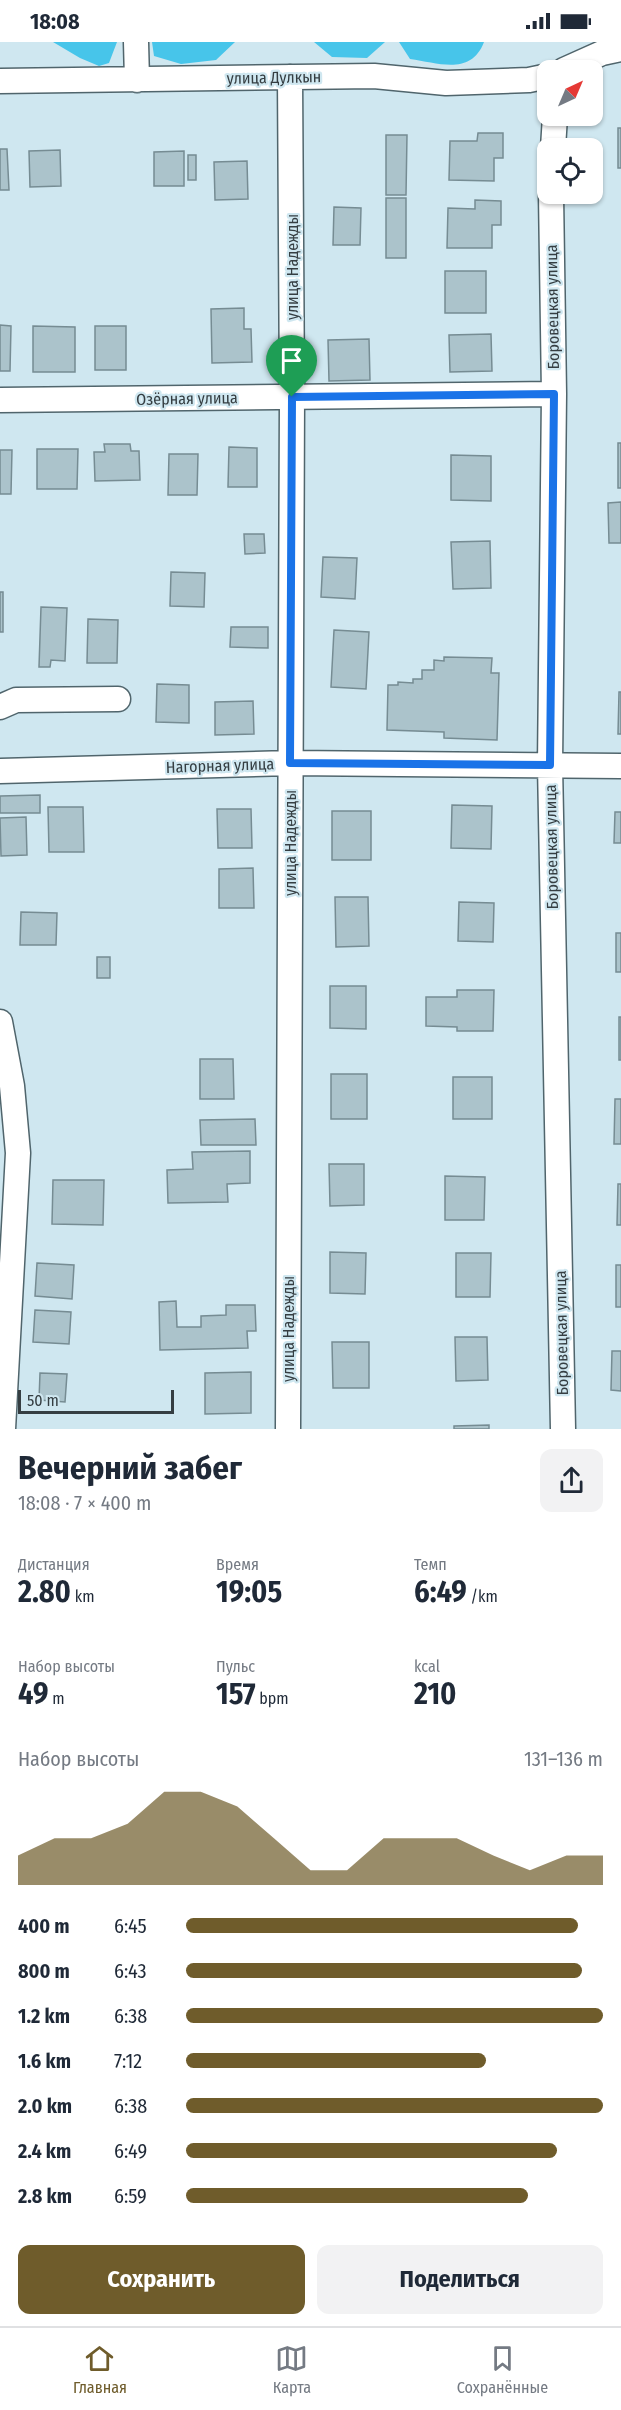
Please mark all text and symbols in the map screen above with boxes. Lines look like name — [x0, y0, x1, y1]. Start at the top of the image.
text: 18:08 — [30, 8, 80, 35]
north arrow — [537, 60, 603, 126]
map controls — [537, 60, 603, 204]
street label: улица Дулкын — [227, 67, 321, 88]
button: locate — [537, 138, 603, 204]
street label: улица Надежды — [283, 214, 302, 320]
street label: Боровецкая улица — [542, 244, 563, 370]
pin — [266, 335, 317, 397]
icon: arrive — [275, 344, 308, 377]
street label: Озёрная улица — [136, 388, 238, 409]
street label: Нагорная улица — [166, 754, 275, 777]
street label: Боровецкая улица — [541, 784, 562, 910]
street label: улица Надежды — [281, 790, 300, 896]
street label: Боровецкая улица — [551, 1270, 572, 1396]
street label: улица Надежды — [279, 1276, 298, 1382]
scale bar — [18, 1387, 174, 1414]
text: 50 m — [27, 1391, 59, 1410]
text: Вечерний забег — [18, 1448, 242, 1488]
button: share — [540, 1449, 603, 1512]
text: 18:08 · 7 × 400 m — [18, 1491, 151, 1515]
text: Дистанция — [18, 1555, 90, 1574]
text: Время — [216, 1555, 259, 1574]
text: Темп — [414, 1555, 447, 1574]
text: 2.80 — [18, 1574, 71, 1610]
text: 19:05 — [216, 1574, 282, 1610]
text: 6:49 — [414, 1574, 467, 1610]
text: km — [71, 1587, 95, 1606]
text: /km — [467, 1587, 498, 1606]
text: Набор высоты — [18, 1657, 115, 1676]
text: Пульс — [216, 1657, 255, 1676]
text: kcal — [414, 1657, 440, 1676]
text: 49 — [18, 1676, 48, 1712]
text: 157 — [216, 1676, 256, 1712]
text: 210 — [414, 1676, 456, 1712]
text: m — [48, 1689, 64, 1708]
text: bpm — [256, 1689, 289, 1708]
text: Набор высоты — [18, 1747, 139, 1771]
text: 131–136 m — [524, 1747, 603, 1771]
text: 400 m — [18, 1914, 70, 1938]
text: 6:45 — [114, 1914, 147, 1938]
text: 800 m — [18, 1959, 70, 1983]
text: 6:43 — [114, 1959, 146, 1983]
text: 1.2 km — [18, 2004, 70, 2028]
text: 6:38 — [114, 2004, 147, 2028]
text: 1.6 km — [18, 2049, 71, 2073]
text: 7:12 — [114, 2049, 142, 2073]
text: 2.0 km — [18, 2094, 72, 2118]
text: 6:38 — [114, 2094, 147, 2118]
text: 2.4 km — [18, 2139, 71, 2163]
text: 6:49 — [114, 2139, 147, 2163]
text: 2.8 km — [18, 2184, 72, 2208]
text: 6:59 — [114, 2184, 147, 2208]
button: Сохранить — [18, 2245, 305, 2314]
button: Поделиться — [317, 2245, 603, 2314]
tab: Главная — [73, 2342, 127, 2397]
tab: Карта — [273, 2342, 311, 2397]
tab: Сохранённые — [457, 2342, 548, 2397]

